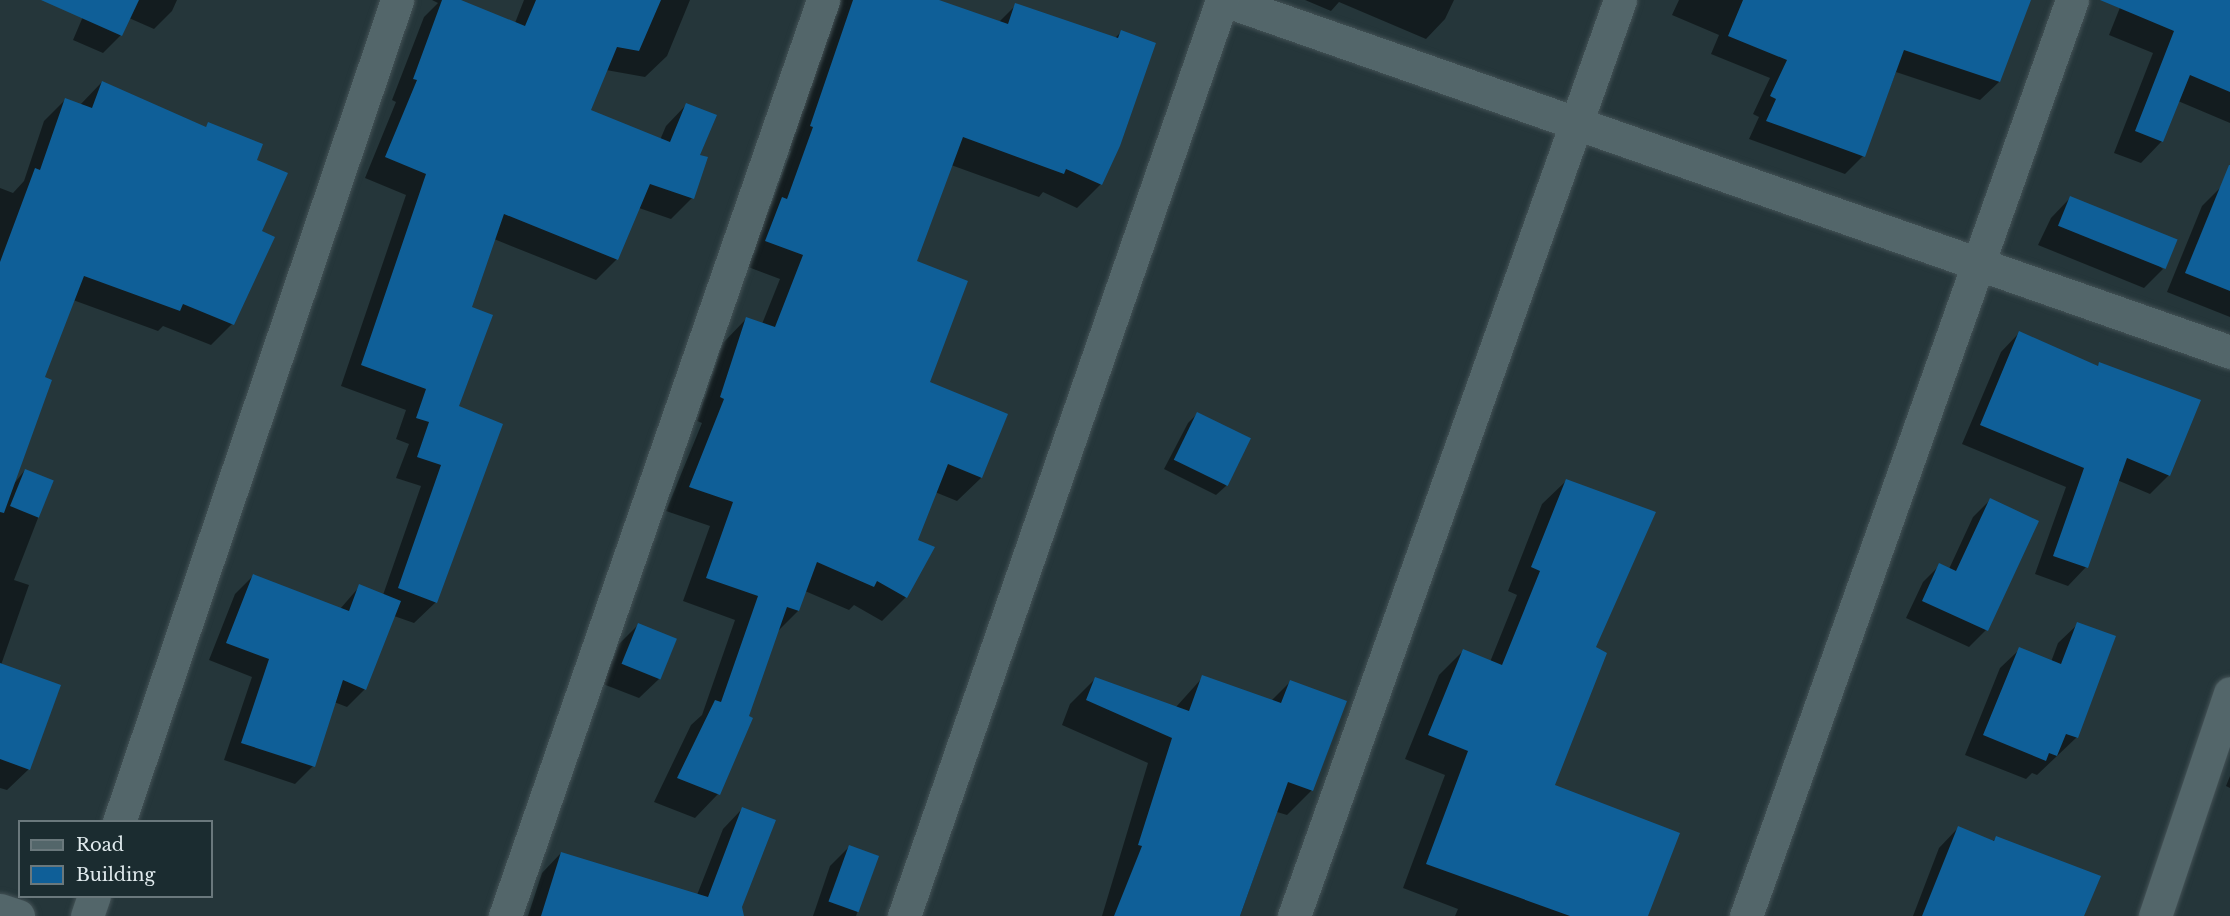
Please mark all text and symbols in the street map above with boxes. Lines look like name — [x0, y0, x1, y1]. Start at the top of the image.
legend — [18, 820, 213, 898]
text: Road — [76, 834, 124, 856]
text: Building — [76, 864, 155, 886]

